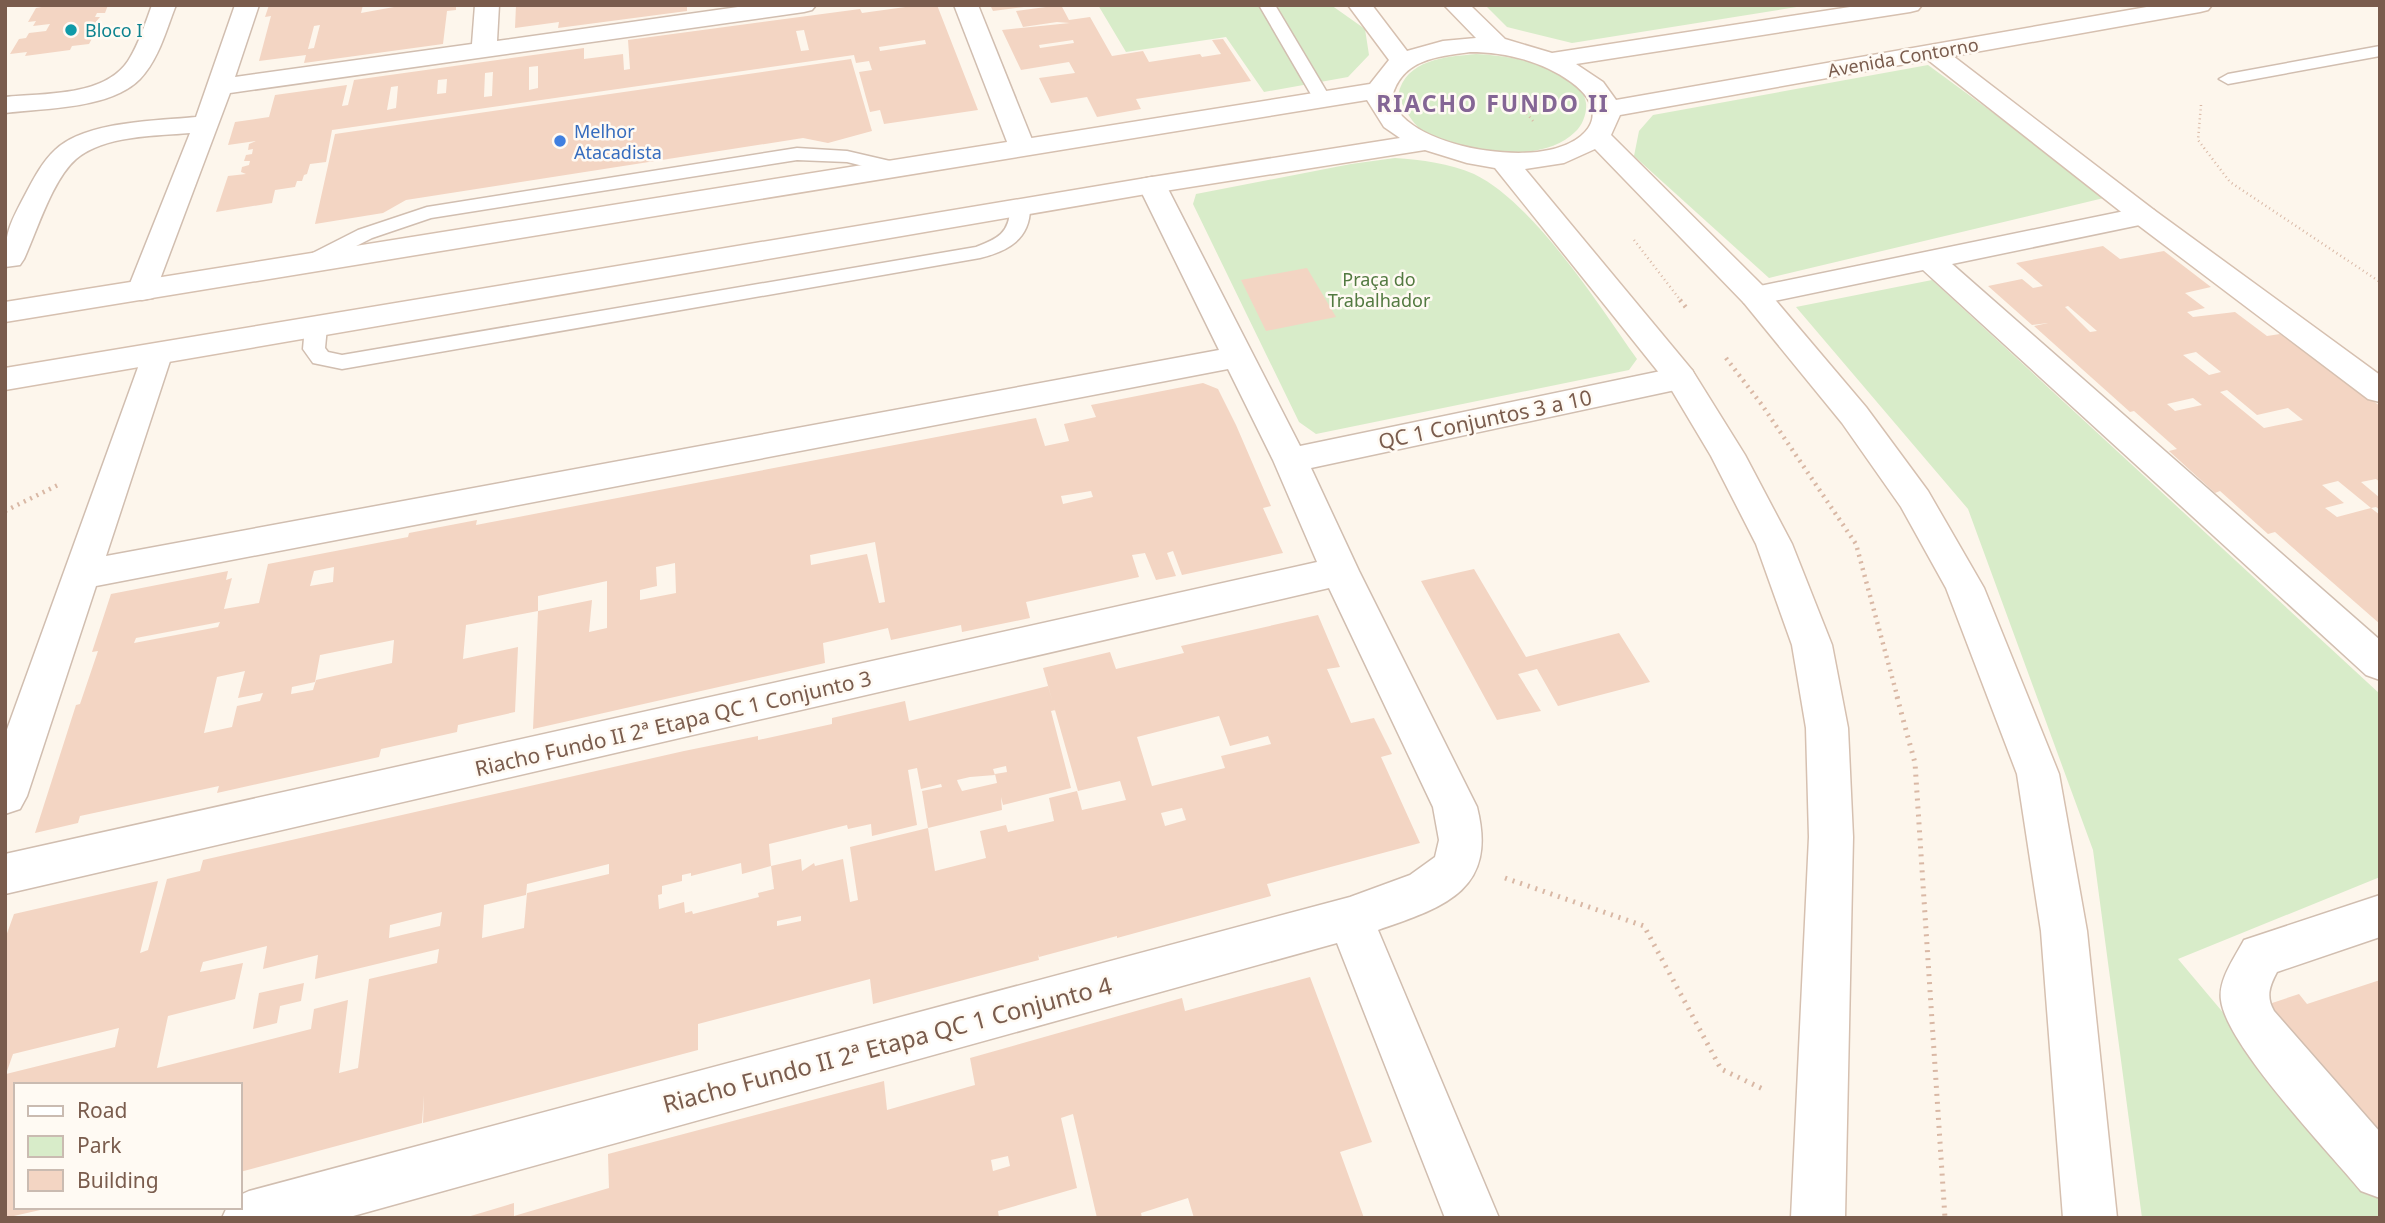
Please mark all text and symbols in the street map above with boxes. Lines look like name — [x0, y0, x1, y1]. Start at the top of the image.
place label: Bloco I — [85, 18, 143, 42]
marker: Bloco I — [63, 22, 79, 38]
street label: Avenida Contorno — [1826, 32, 1980, 82]
district label: RIACHO FUNDO II — [1376, 87, 1610, 119]
place label: Melhor Atacadista — [574, 119, 662, 164]
marker: Melhor Atacadista — [552, 133, 568, 149]
park label: Praça do Trabalhador — [1328, 267, 1431, 312]
street label: QC 1 Conjuntos 3 a 10 — [1376, 383, 1594, 455]
street label: Riacho Fundo II 2ª Etapa QC 1 Conjunto 3 — [472, 664, 874, 782]
street label: Riacho Fundo II 2ª Etapa QC 1 Conjunto 4 — [659, 968, 1116, 1120]
legend — [14, 1083, 242, 1209]
text: Road — [77, 1096, 127, 1124]
text: Park — [77, 1131, 122, 1159]
text: Building — [77, 1166, 159, 1194]

